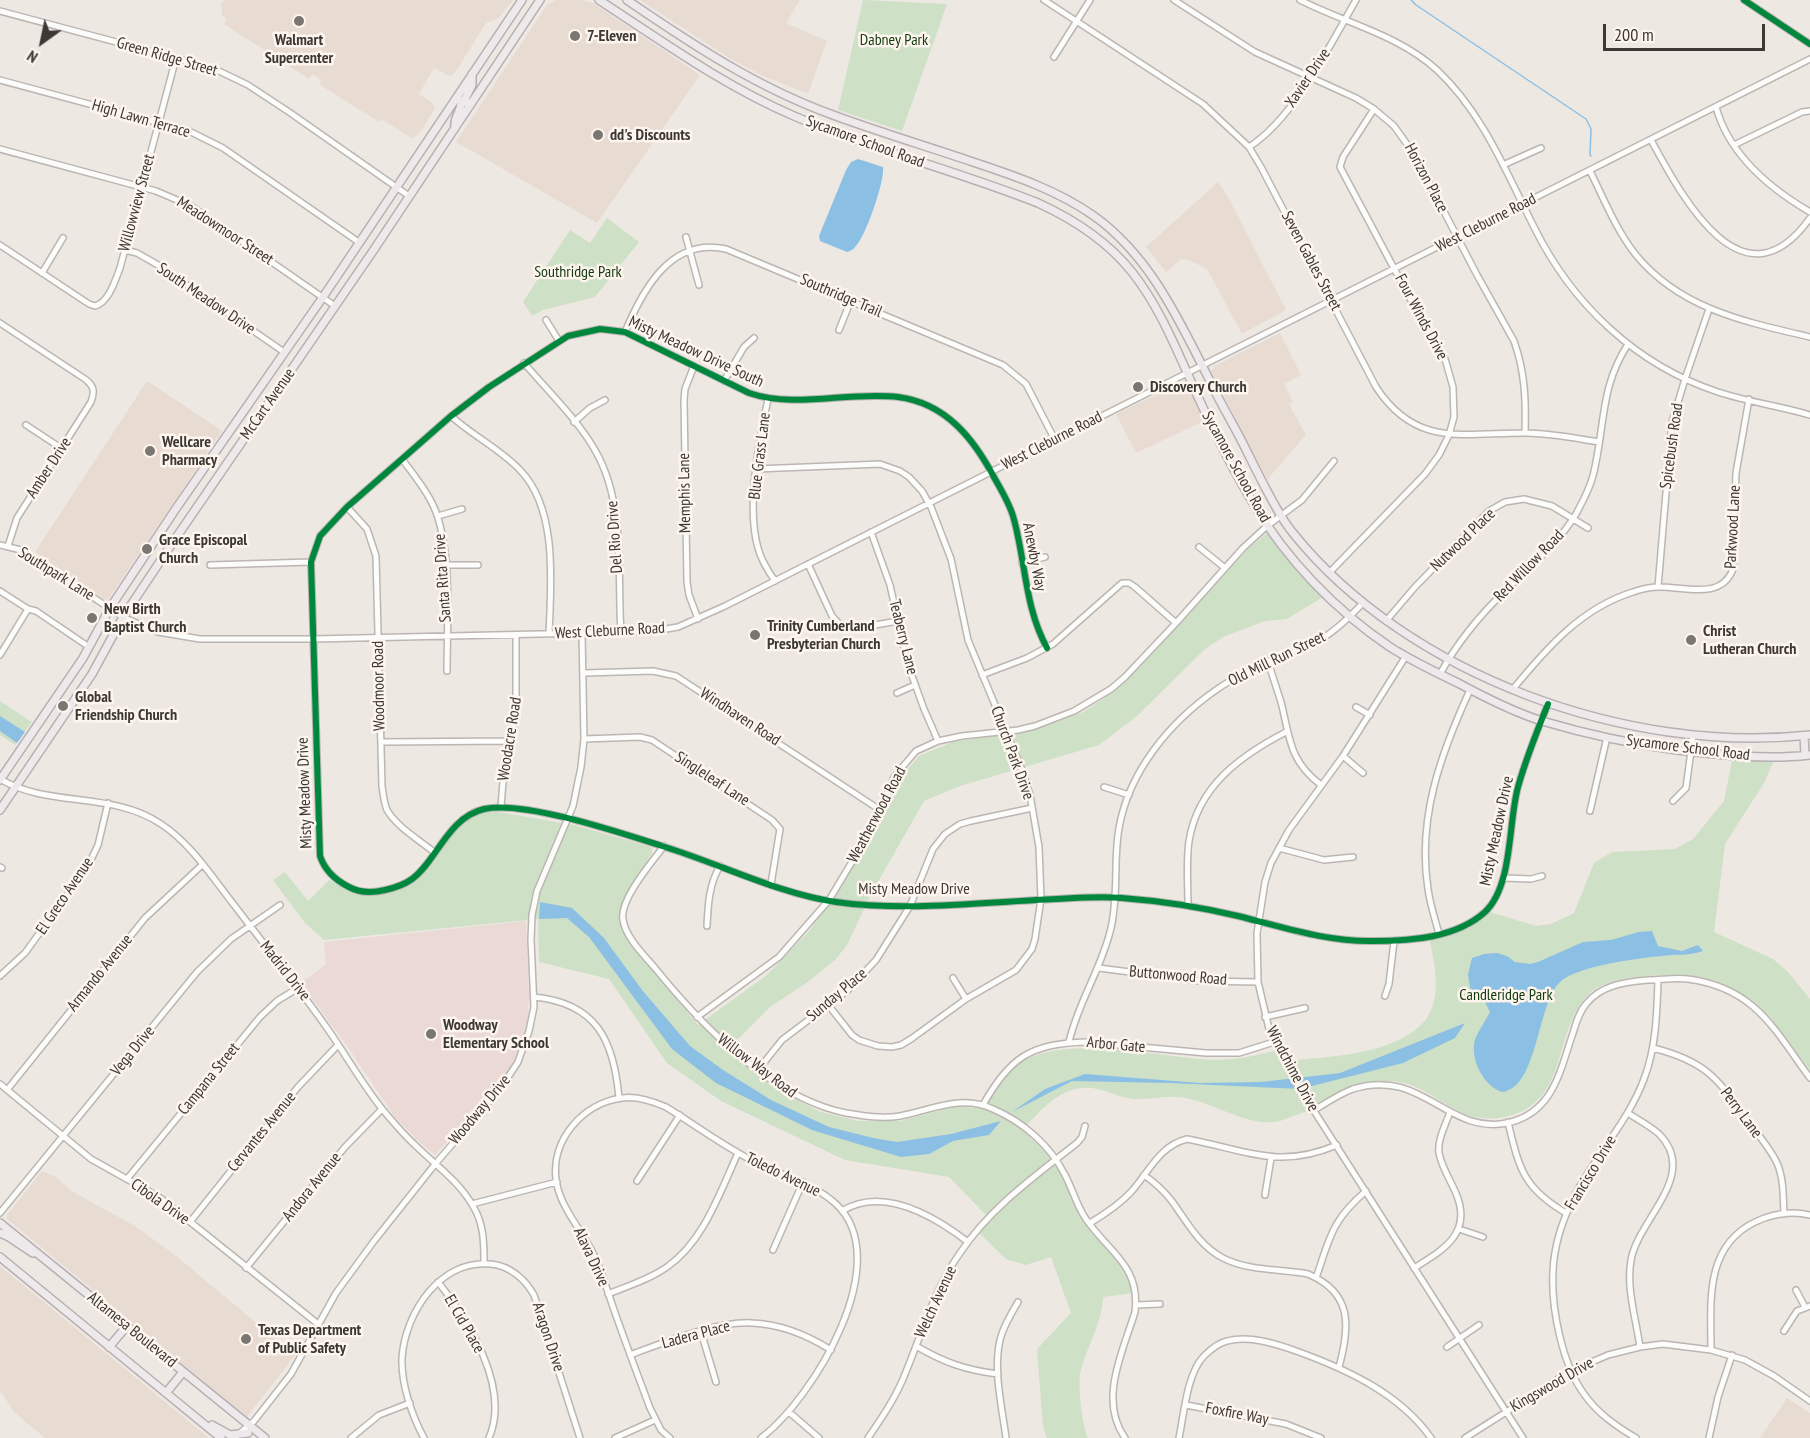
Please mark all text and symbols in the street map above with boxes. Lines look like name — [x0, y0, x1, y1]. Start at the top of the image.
north arrow — [12, 12, 72, 72]
scale bar — [1606, 12, 1768, 50]
marker: Walmart Supercenter — [292, 14, 306, 28]
text: 200 m — [1614, 23, 1654, 46]
place label: 7-Eleven — [587, 26, 636, 46]
marker: 7-Eleven — [568, 29, 582, 43]
place label: Walmart Supercenter — [265, 30, 333, 68]
park label: Dabney Park — [860, 30, 928, 50]
street label: Green Ridge Street — [114, 33, 220, 81]
street label: Xavier Drive — [1281, 45, 1335, 111]
text: N — [23, 46, 41, 68]
street label: High Lawn Terrace — [90, 96, 192, 142]
street label: Sycamore School Road — [803, 112, 927, 172]
place label: dd's Discounts — [610, 125, 690, 145]
marker: dd's Discounts — [591, 128, 605, 142]
street label: Horizon Place — [1400, 140, 1452, 216]
street label: Willowview Street — [115, 152, 159, 254]
street label: West Cleburne Road — [1433, 189, 1539, 257]
street label: Meadowmoor Street — [173, 193, 277, 269]
street label: Seven Gables Street — [1277, 208, 1345, 314]
street label: South Meadow Drive — [153, 259, 259, 339]
park label: Southridge Park — [534, 262, 622, 282]
street label: Southridge Trail — [797, 270, 885, 322]
street label: Four Winds Drive — [1390, 271, 1452, 363]
street label: Misty Meadow Drive South — [625, 312, 767, 392]
street label: McCart Avenue — [236, 365, 300, 443]
place label: Discovery Church — [1150, 377, 1247, 397]
marker: Discovery Church — [1131, 380, 1145, 394]
street label: Spicebush Road — [1656, 402, 1688, 490]
street label: West Cleburne Road — [999, 407, 1105, 475]
street label: Sycamore School Road — [1197, 408, 1275, 526]
street label: Blue Grass Lane — [745, 411, 775, 501]
place label: Wellcare Pharmacy — [162, 432, 217, 470]
street label: Amber Drive — [22, 434, 76, 502]
marker: Wellcare Pharmacy — [143, 444, 157, 458]
street label: Memphis Lane — [675, 453, 695, 533]
street label: Parkwood Lane — [1721, 485, 1745, 569]
street label: Del Rio Drive — [603, 500, 627, 574]
street label: Nutwood Place — [1427, 504, 1499, 576]
street label: Anewby Way — [1018, 521, 1050, 593]
street label: Red Willow Road — [1490, 526, 1568, 606]
place label: Grace Episcopal Church — [159, 530, 247, 568]
street label: Santa Rita Drive — [430, 533, 456, 623]
marker: Grace Episcopal Church — [140, 542, 154, 556]
street label: Southpark Lane — [14, 543, 98, 605]
street label: Teaberry Lane — [884, 597, 922, 677]
place label: New Birth Baptist Church — [104, 599, 186, 637]
marker: New Birth Baptist Church — [85, 611, 99, 625]
place label: Trinity Cumberland Presbyterian Church — [767, 616, 880, 654]
street label: West Cleburne Road — [554, 619, 666, 643]
place label: Christ Lutheran Church — [1703, 621, 1796, 659]
street label: Old Mill Run Street — [1225, 627, 1329, 691]
marker: Trinity Cumberland Presbyterian Church — [748, 628, 762, 642]
marker: Christ Lutheran Church — [1684, 633, 1698, 647]
street label: Woodmoor Road — [369, 641, 389, 731]
street label: Windhaven Road — [696, 684, 784, 750]
place label: Global Friendship Church — [75, 687, 177, 725]
street label: Woodacre Road — [494, 696, 526, 782]
marker: Global Friendship Church — [56, 699, 70, 713]
street label: Church Park Drive — [986, 704, 1038, 802]
street label: Sycamore School Road — [1625, 731, 1751, 765]
street label: Misty Meadow Drive — [293, 737, 317, 849]
street label: Singleleaf Lane — [671, 748, 753, 810]
street label: Weatherwood Road — [844, 764, 910, 866]
street label: Misty Meadow Drive — [1476, 774, 1518, 888]
street label: El Greco Avenue — [32, 854, 98, 938]
street label: Misty Meadow Drive — [858, 879, 970, 899]
street label: Armando Avenue — [63, 931, 137, 1015]
street label: Madrid Drive — [256, 937, 314, 1005]
street label: Buttonwood Road — [1128, 962, 1228, 990]
street label: Sunday Place — [803, 964, 871, 1026]
park label: Candleridge Park — [1459, 985, 1553, 1005]
place label: Woodway Elementary School — [443, 1015, 549, 1053]
street label: Vega Drive — [107, 1022, 159, 1080]
street label: Windchime Drive — [1261, 1023, 1323, 1115]
marker: Woodway Elementary School — [424, 1027, 438, 1041]
street label: Willow Way Road — [713, 1030, 801, 1102]
street label: Arbor Gate — [1086, 1033, 1146, 1057]
street label: Campana Street — [174, 1039, 244, 1119]
street label: Woodway Drive — [445, 1071, 515, 1149]
street label: Perry Lane — [1716, 1084, 1766, 1142]
street label: Cervantes Avenue — [224, 1088, 300, 1176]
street label: Francisco Drive — [1561, 1132, 1621, 1214]
street label: Andora Avenue — [278, 1149, 346, 1225]
street label: Toledo Avenue — [743, 1149, 823, 1201]
street label: Cibola Drive — [127, 1175, 193, 1229]
street label: Alava Drive — [569, 1224, 613, 1290]
street label: Welch Avenue — [911, 1263, 961, 1341]
street label: Altamesa Boulevard — [83, 1288, 181, 1372]
street label: El Cid Place — [440, 1291, 488, 1357]
street label: Aragon Drive — [528, 1300, 568, 1374]
street label: Ladera Place — [660, 1317, 732, 1353]
place label: Texas Department of Public Safety — [258, 1320, 361, 1358]
marker: Texas Department of Public Safety — [239, 1332, 253, 1346]
street label: Kingswood Drive — [1507, 1353, 1597, 1417]
street label: Foxfire Way — [1204, 1398, 1270, 1430]

